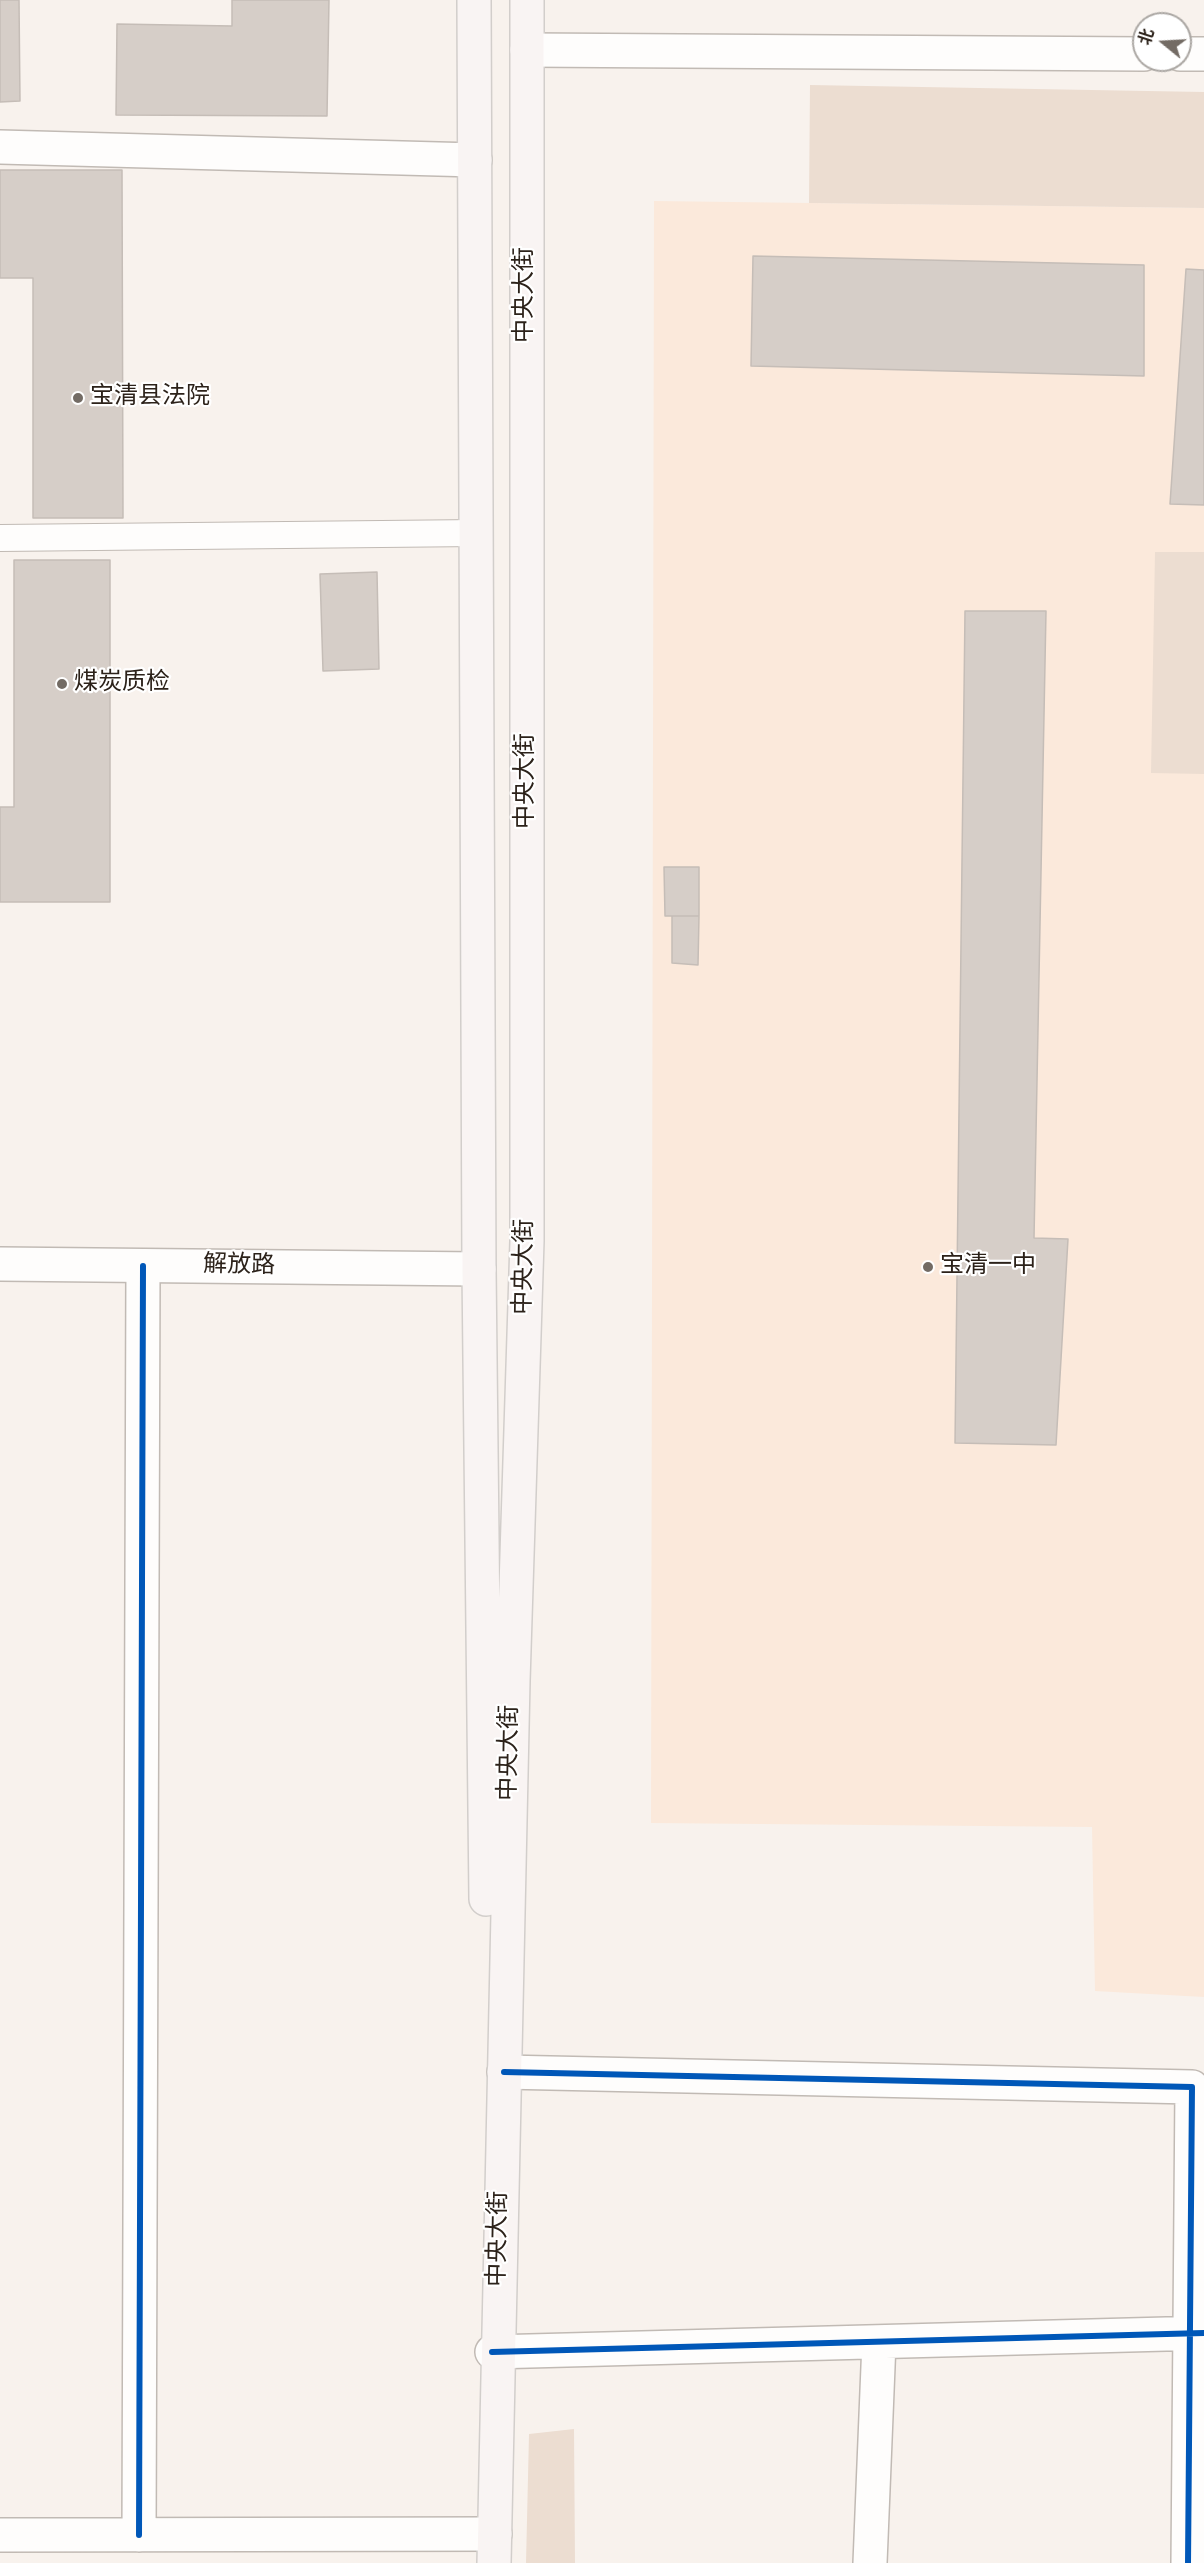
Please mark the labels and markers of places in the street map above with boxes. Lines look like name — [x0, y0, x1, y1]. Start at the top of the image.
place label: 宝清县法院 — [90, 384, 210, 412]
marker: 宝清县法院 — [71, 391, 85, 405]
place label: 煤炭质检 — [74, 670, 170, 698]
marker: 煤炭质检 — [55, 677, 69, 691]
place label: 宝清一中 — [940, 1253, 1036, 1281]
marker: 宝清一中 — [921, 1260, 935, 1274]

